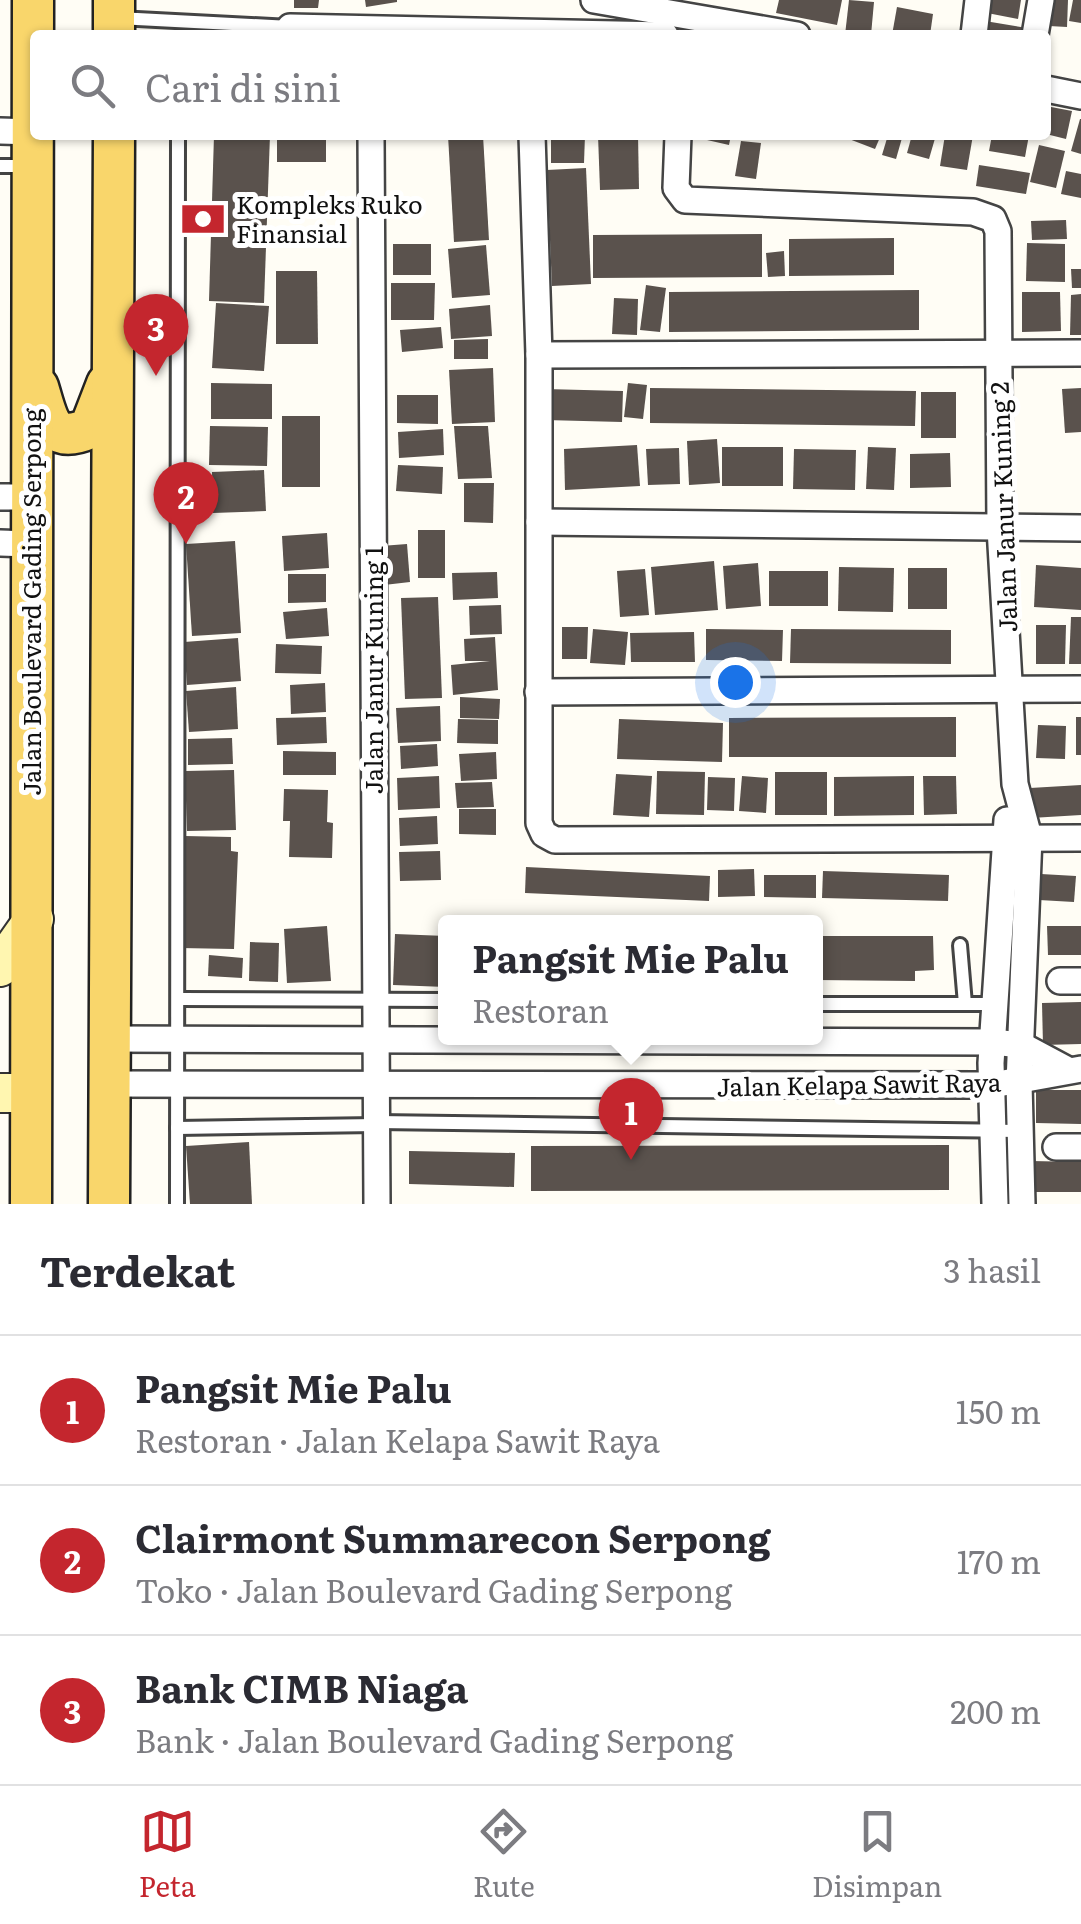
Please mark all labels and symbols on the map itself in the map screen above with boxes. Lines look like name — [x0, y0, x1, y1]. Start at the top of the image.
place label: Kompleks Ruko Finansial — [236, 185, 423, 251]
bank icon: Kompleks Ruko Finansial — [179, 195, 227, 243]
pin: 3 — [124, 294, 188, 376]
street label: Jalan Janur Kuning 2 — [980, 381, 1025, 633]
street label: Jalan Boulevard Gading Serpong — [12, 408, 49, 796]
pin: 2 — [154, 462, 218, 544]
street label: Jalan Janur Kuning 1 — [354, 546, 391, 794]
your location — [710, 657, 761, 708]
street label: Jalan Kelapa Sawit Raya — [716, 1063, 1002, 1104]
pin: 1 — [598, 1078, 664, 1160]

